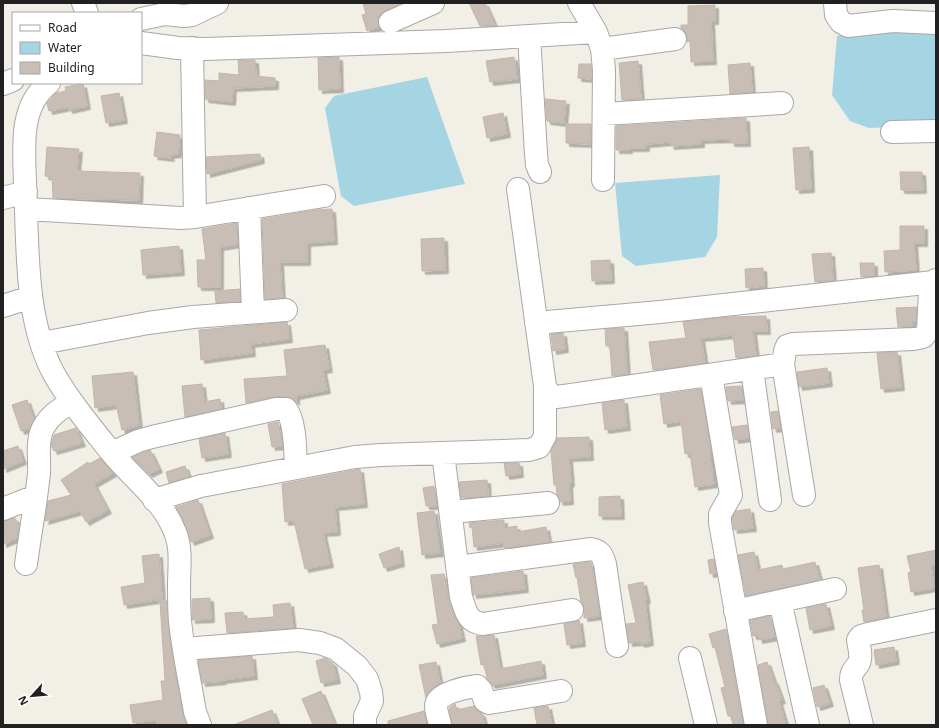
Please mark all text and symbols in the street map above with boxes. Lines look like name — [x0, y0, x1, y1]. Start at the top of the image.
legend — [12, 12, 142, 84]
text: Road — [48, 19, 77, 36]
text: Water — [48, 39, 82, 56]
text: Building — [48, 59, 95, 76]
north arrow — [12, 676, 52, 716]
text: N — [14, 693, 31, 708]

